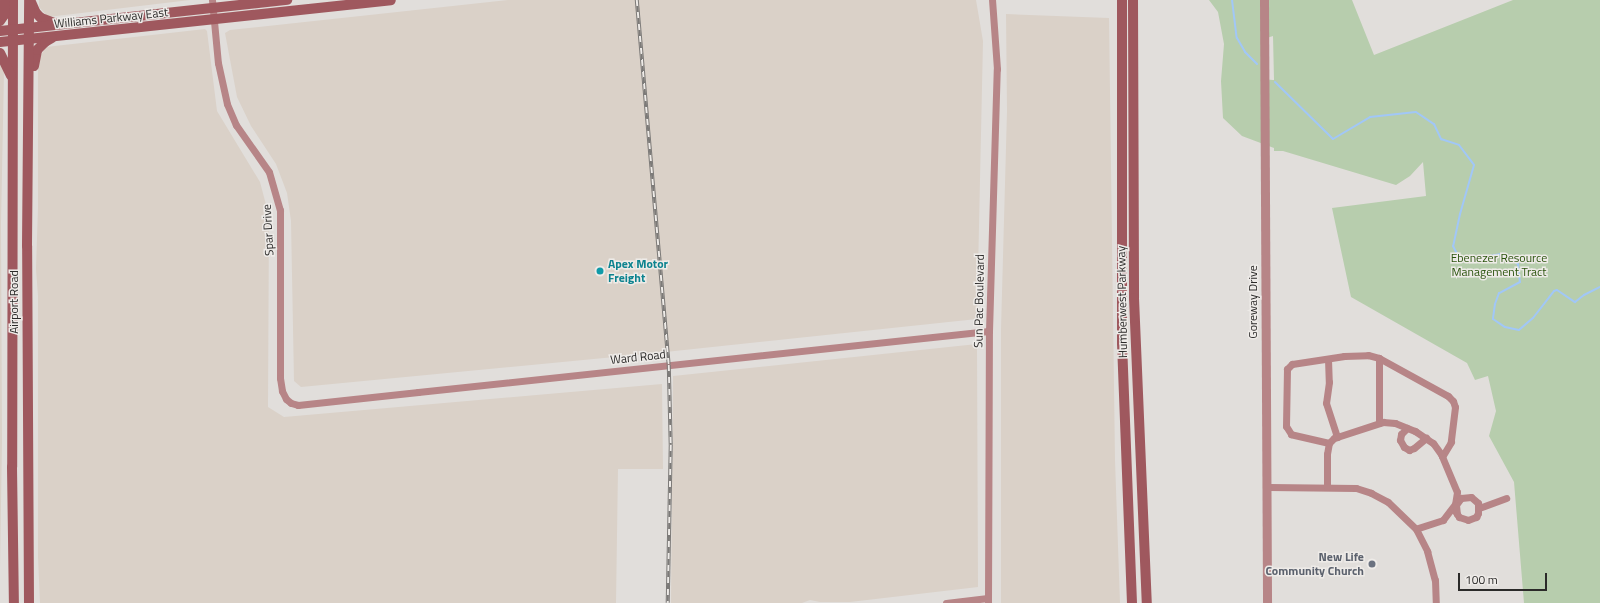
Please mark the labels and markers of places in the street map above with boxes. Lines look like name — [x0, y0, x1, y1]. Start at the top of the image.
place label: Apex Motor Freight — [608, 257, 668, 285]
marker: Apex Motor Freight — [595, 266, 605, 276]
place label: New Life Community Church — [1265, 550, 1364, 578]
marker: New Life Community Church — [1367, 559, 1377, 569]

